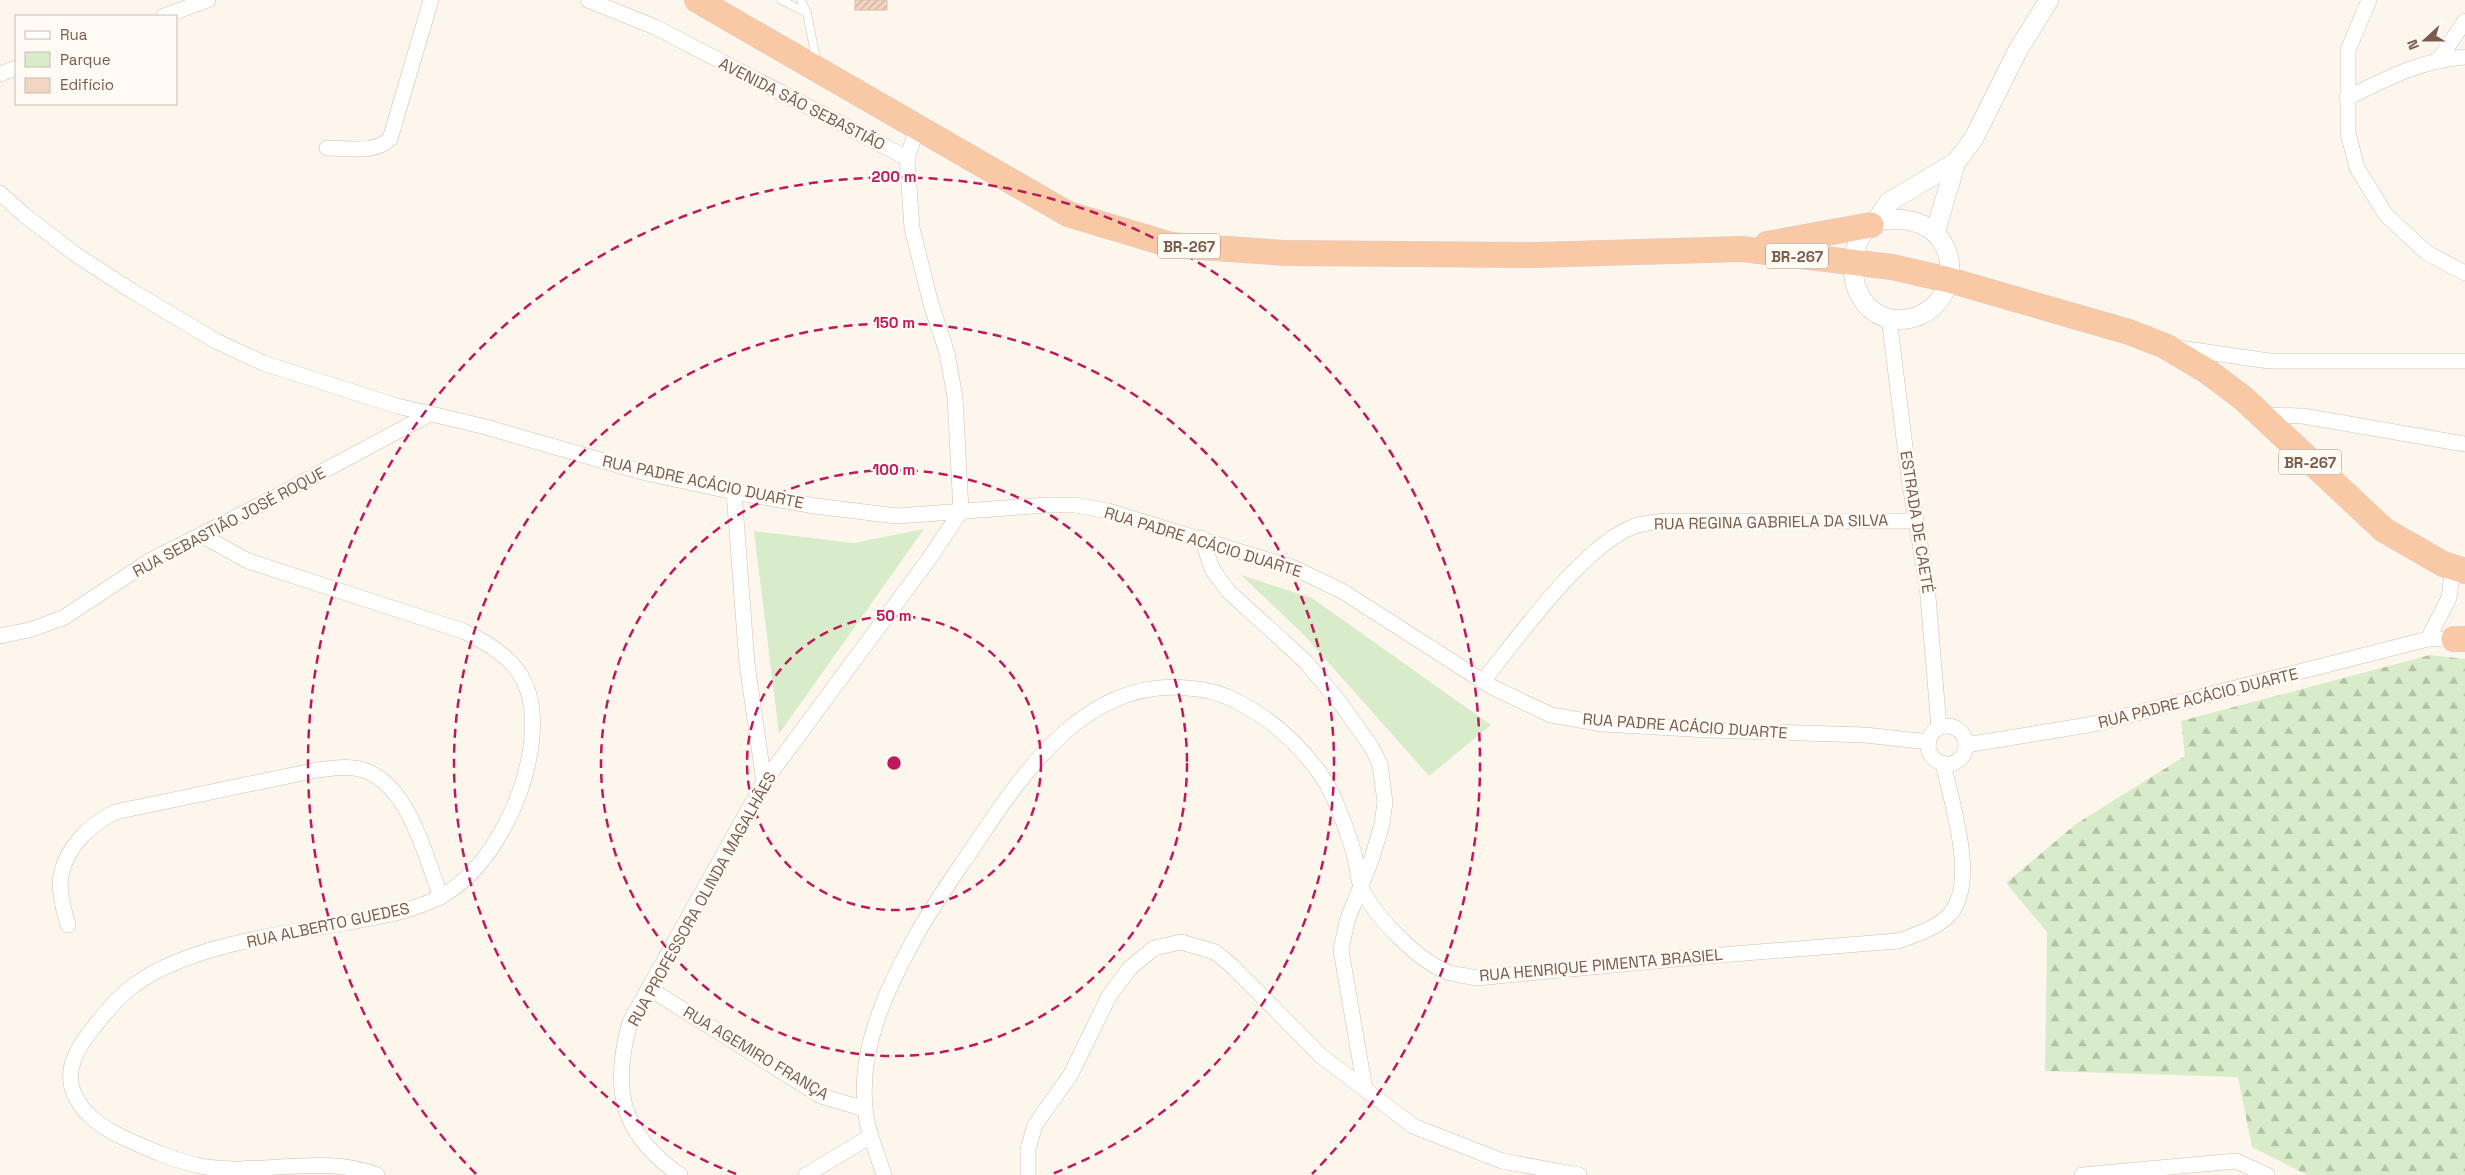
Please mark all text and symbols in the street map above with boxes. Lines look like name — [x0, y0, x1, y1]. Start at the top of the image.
legend — [15, 15, 178, 105]
north arrow — [2400, 15, 2450, 65]
text: Rua — [60, 25, 88, 44]
text: N — [2403, 37, 2423, 52]
text: Parque — [60, 50, 111, 69]
street label: AVENIDA SÃO SEBASTIÃO — [715, 53, 889, 155]
text: Edifício — [60, 75, 114, 94]
text: 200 m — [872, 167, 916, 186]
road number: BR-267 — [1158, 234, 1220, 258]
road number: BR-267 — [1766, 244, 1828, 268]
text: 150 m — [873, 313, 915, 332]
street label: ESTRADA DE CAETÉ — [1895, 449, 1939, 595]
street label: RUA PADRE ACÁCIO DUARTE — [600, 450, 806, 514]
road number: BR-267 — [2279, 450, 2341, 474]
text: 100 m — [873, 460, 915, 479]
street label: RUA SEBASTIÃO JOSÉ ROQUE — [129, 462, 329, 582]
street label: RUA PADRE ACÁCIO DUARTE — [1102, 502, 1304, 582]
street label: RUA REGINA GABRIELA DA SILVA — [1654, 509, 1888, 535]
text: 50 m — [876, 606, 912, 625]
street label: RUA PADRE ACÁCIO DUARTE — [2096, 663, 2300, 733]
street label: RUA PADRE ACÁCIO DUARTE — [1582, 708, 1788, 744]
centre of rings — [885, 754, 903, 772]
street label: RUA PROFESSORA OLINDA MAGALHÃES — [623, 768, 781, 1030]
street label: RUA ALBERTO GUEDES — [245, 897, 412, 953]
street label: RUA HENRIQUE PIMENTA BRASIEL — [1478, 944, 1724, 986]
street label: RUA AGEMIRO FRANÇA — [679, 1001, 833, 1105]

